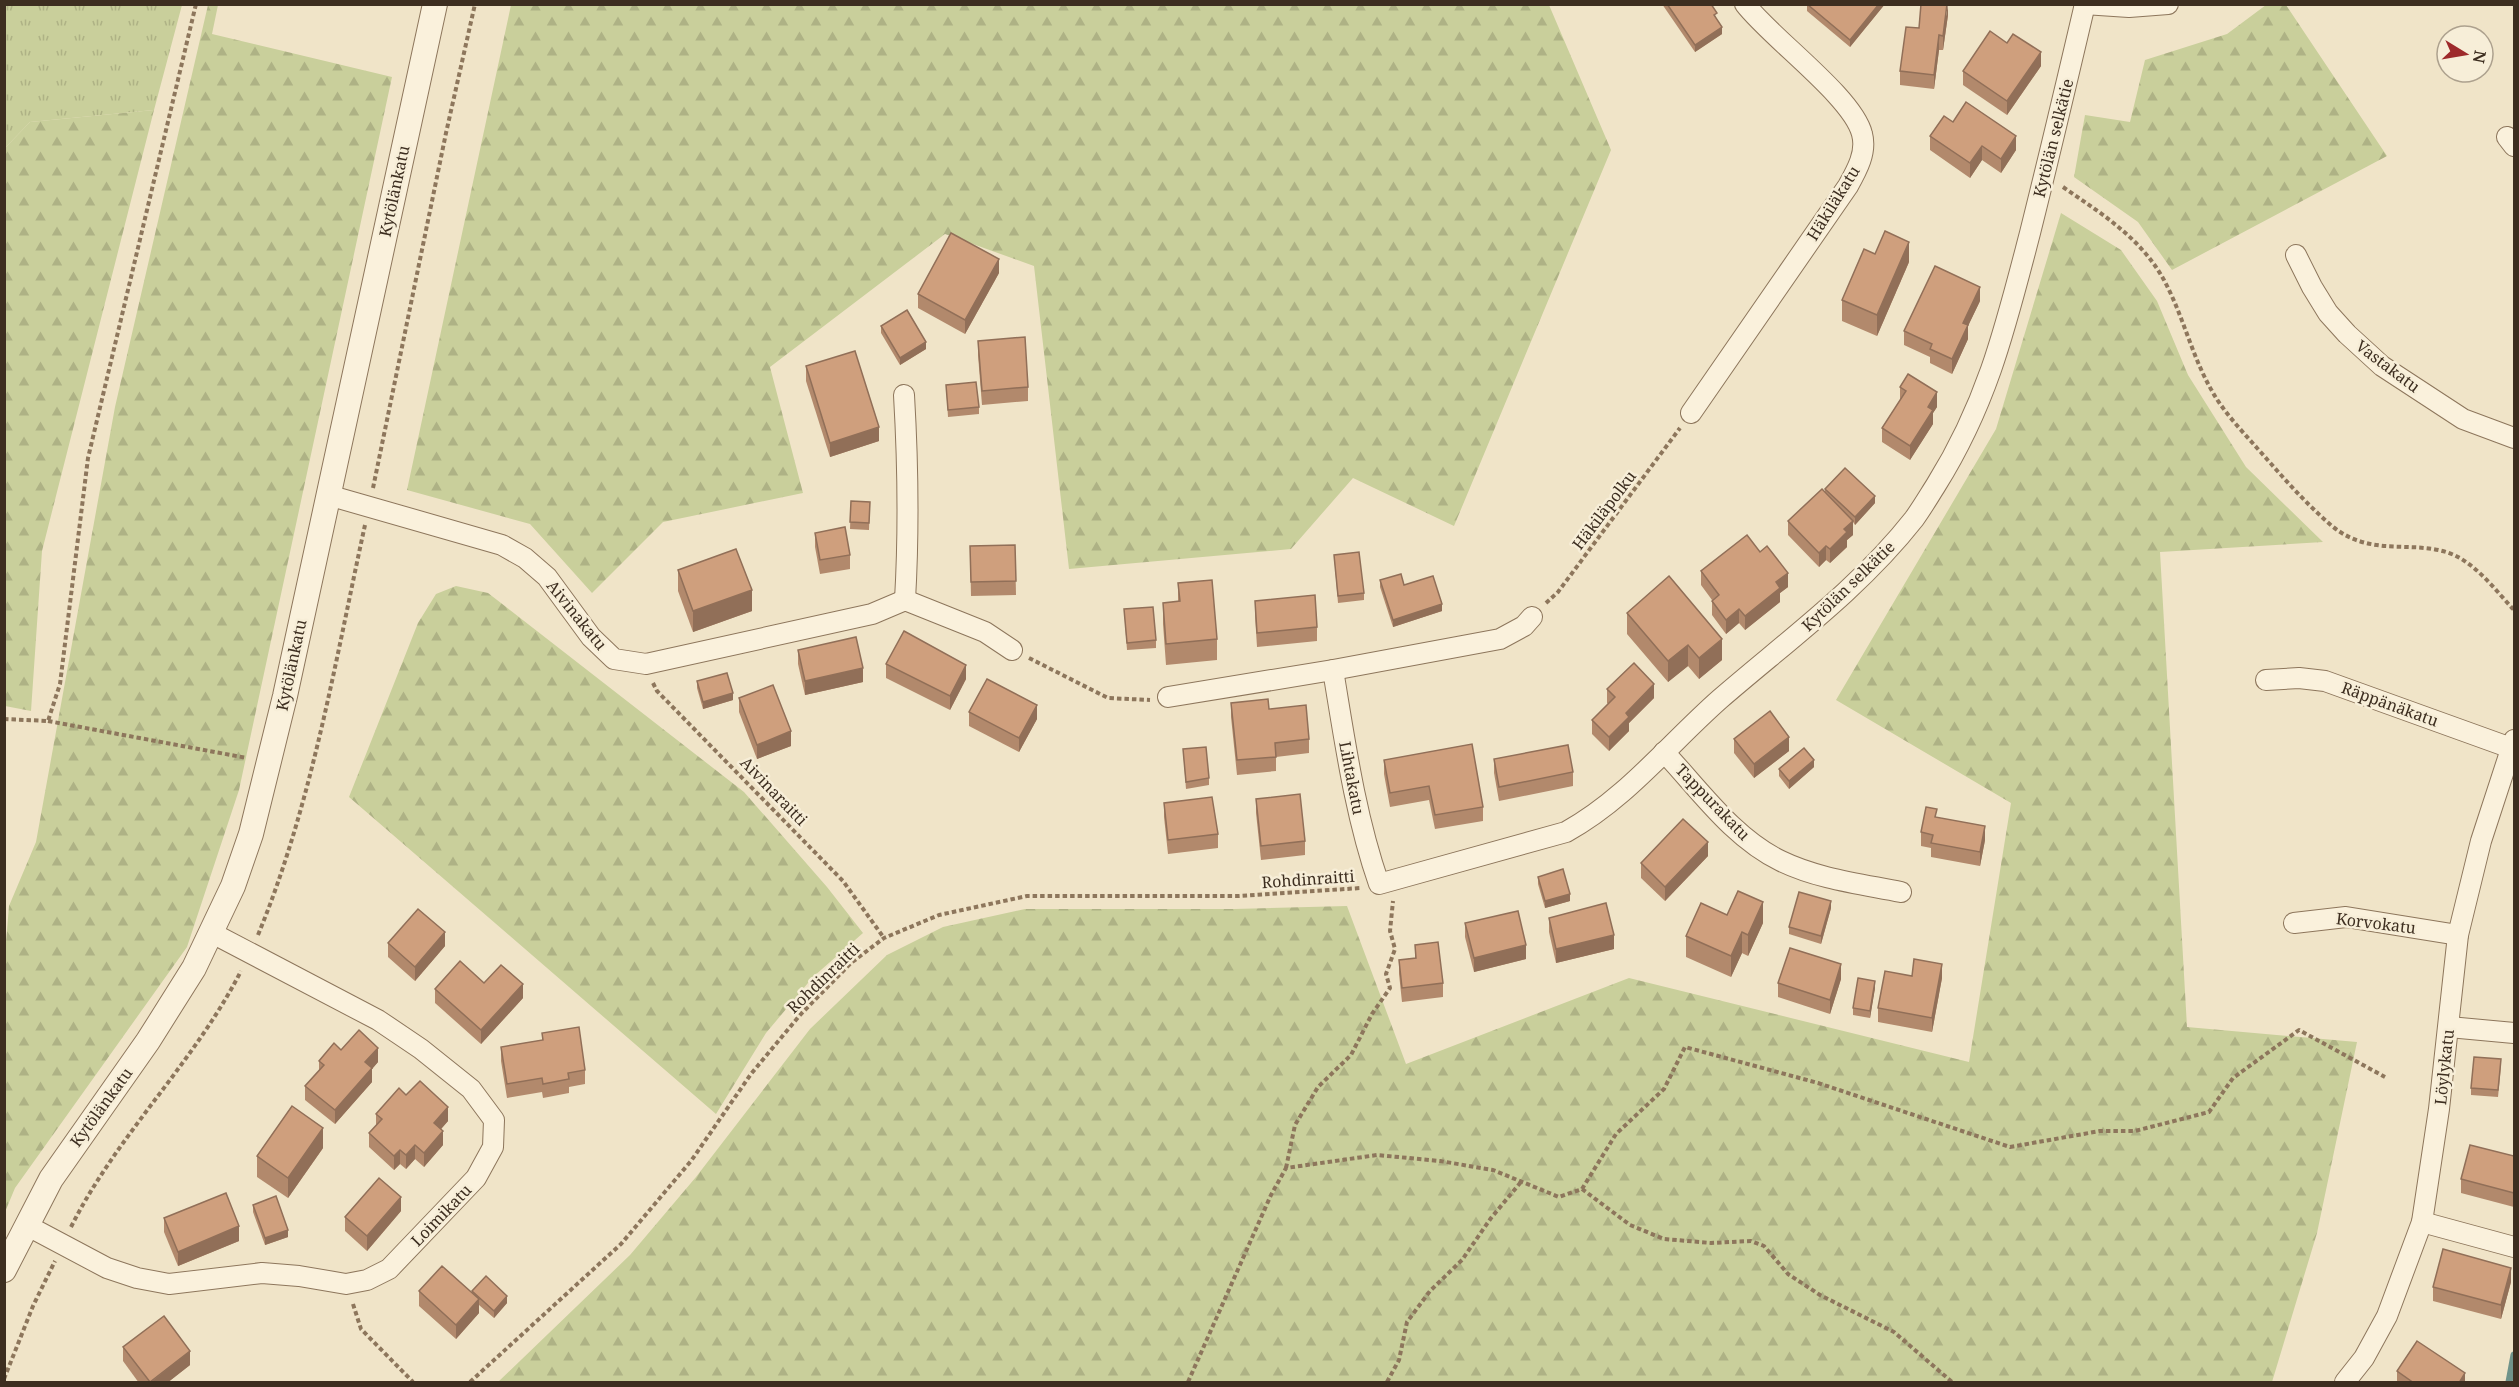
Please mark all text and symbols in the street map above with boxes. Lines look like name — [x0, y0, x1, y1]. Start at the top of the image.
north arrow — [2435, 24, 2495, 84]
text: N — [2468, 49, 2492, 66]
street label: Kytölän selkätie — [2028, 76, 2078, 200]
street label: Kytölänkatu — [374, 143, 414, 239]
street label: Häkiläkatu — [1801, 161, 1865, 245]
street label: Vastakatu — [2351, 335, 2425, 397]
street label: Häkiläpolku — [1567, 466, 1641, 554]
street label: Kytölän selkätie — [1797, 536, 1899, 636]
street label: Aivinakatu — [542, 575, 612, 655]
street label: Kytölänkatu — [271, 617, 311, 713]
street label: Räppänäkatu — [2338, 676, 2442, 732]
street label: Lihtakatu — [1334, 740, 1370, 816]
street label: Aivinaraitti — [736, 752, 812, 830]
street label: Tappurakatu — [1671, 759, 1755, 845]
street label: Rohdinraitti — [1261, 865, 1355, 893]
street label: Korvokatu — [2335, 907, 2417, 939]
street label: Rohdinraitti — [782, 938, 864, 1018]
street label: Löylykatu — [2429, 1028, 2459, 1106]
street label: Kytölänkatu — [65, 1063, 137, 1151]
street label: Loimikatu — [406, 1179, 476, 1251]

